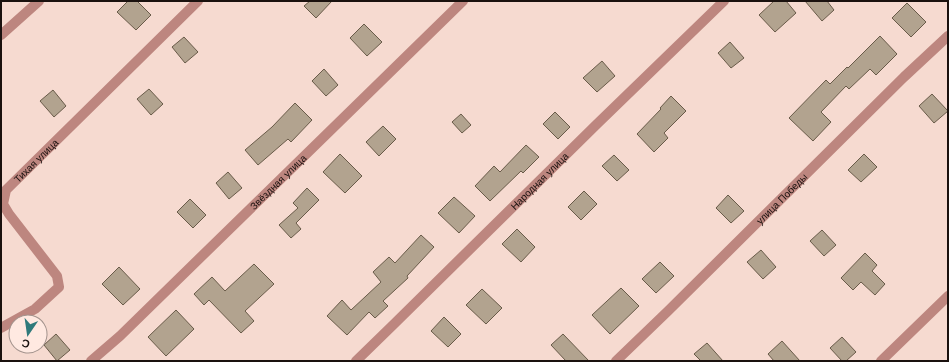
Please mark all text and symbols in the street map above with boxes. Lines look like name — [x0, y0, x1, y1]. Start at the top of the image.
street label: Тихая улица — [12, 137, 61, 185]
street label: Народная улица — [509, 150, 571, 212]
street label: Звёздная улица — [248, 152, 309, 212]
street label: улица Победы — [754, 171, 810, 226]
north arrow — [8, 314, 48, 354]
text: С — [20, 337, 31, 350]

